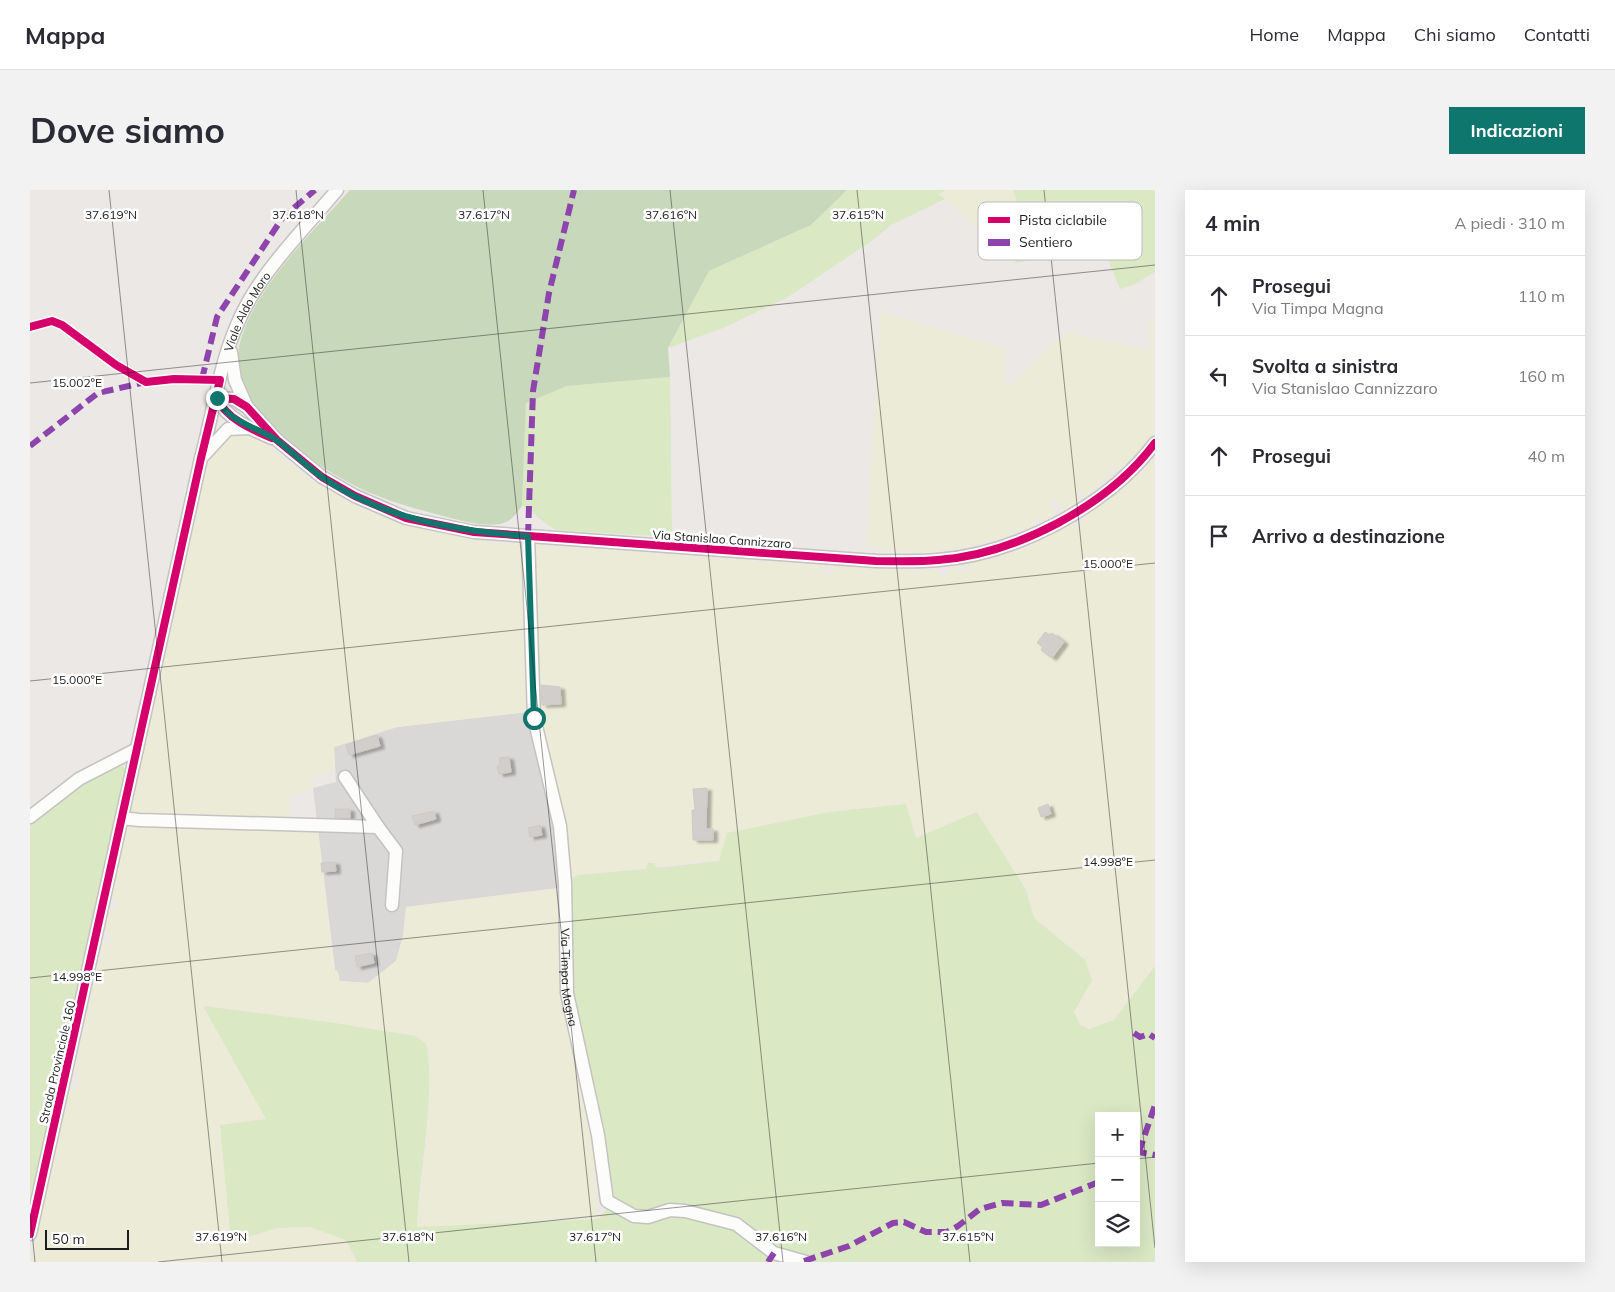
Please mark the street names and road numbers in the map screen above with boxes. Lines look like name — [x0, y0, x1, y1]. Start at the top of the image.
street label: Viale Aldo Moro — [220, 268, 273, 353]
street label: Via Stanislao Cannizzaro — [652, 527, 792, 551]
street label: Via Timpa Magna — [558, 928, 582, 1028]
street label: Strada Provinciale 160 — [36, 999, 78, 1125]

